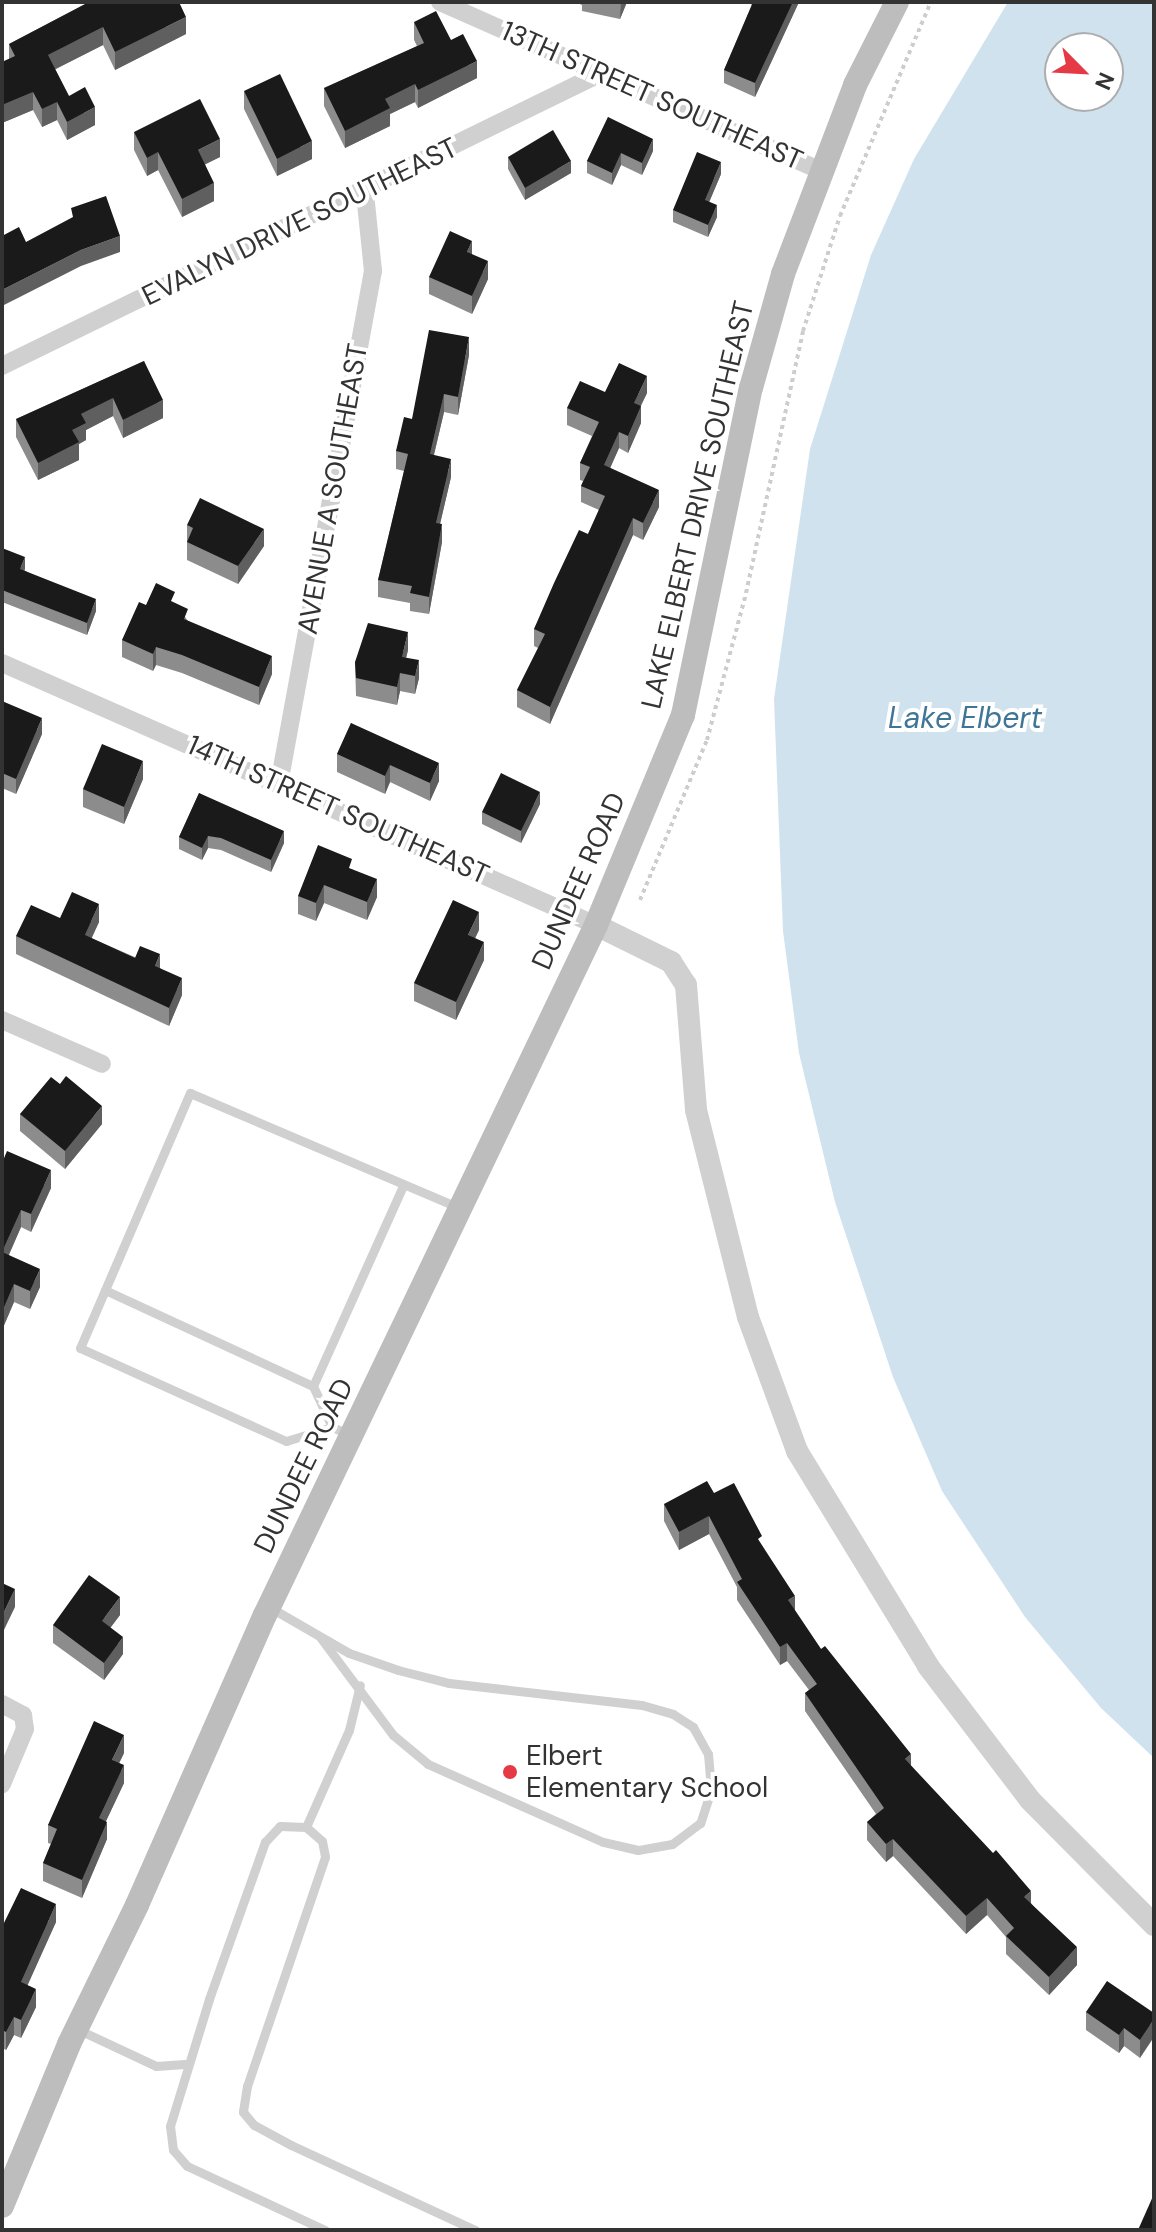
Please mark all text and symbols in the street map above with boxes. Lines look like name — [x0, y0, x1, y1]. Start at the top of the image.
street label: 13TH STREET SOUTHEAST — [496, 14, 808, 178]
north arrow — [1044, 32, 1124, 112]
text: N — [1088, 68, 1121, 94]
street label: EVALYN DRIVE SOUTHEAST — [137, 131, 463, 313]
street label: LAKE ELBERT DRIVE SOUTHEAST — [635, 298, 761, 712]
street label: AVENUE A SOUTHEAST — [291, 341, 375, 637]
water label: Lake Elbert — [888, 700, 1042, 736]
street label: 14TH STREET SOUTHEAST — [182, 728, 494, 892]
street label: DUNDEE ROAD — [525, 787, 633, 975]
street label: DUNDEE ROAD — [247, 1373, 361, 1559]
place label: Elbert Elementary School — [526, 1739, 768, 1805]
marker: Elbert Elementary School — [501, 1763, 519, 1781]

